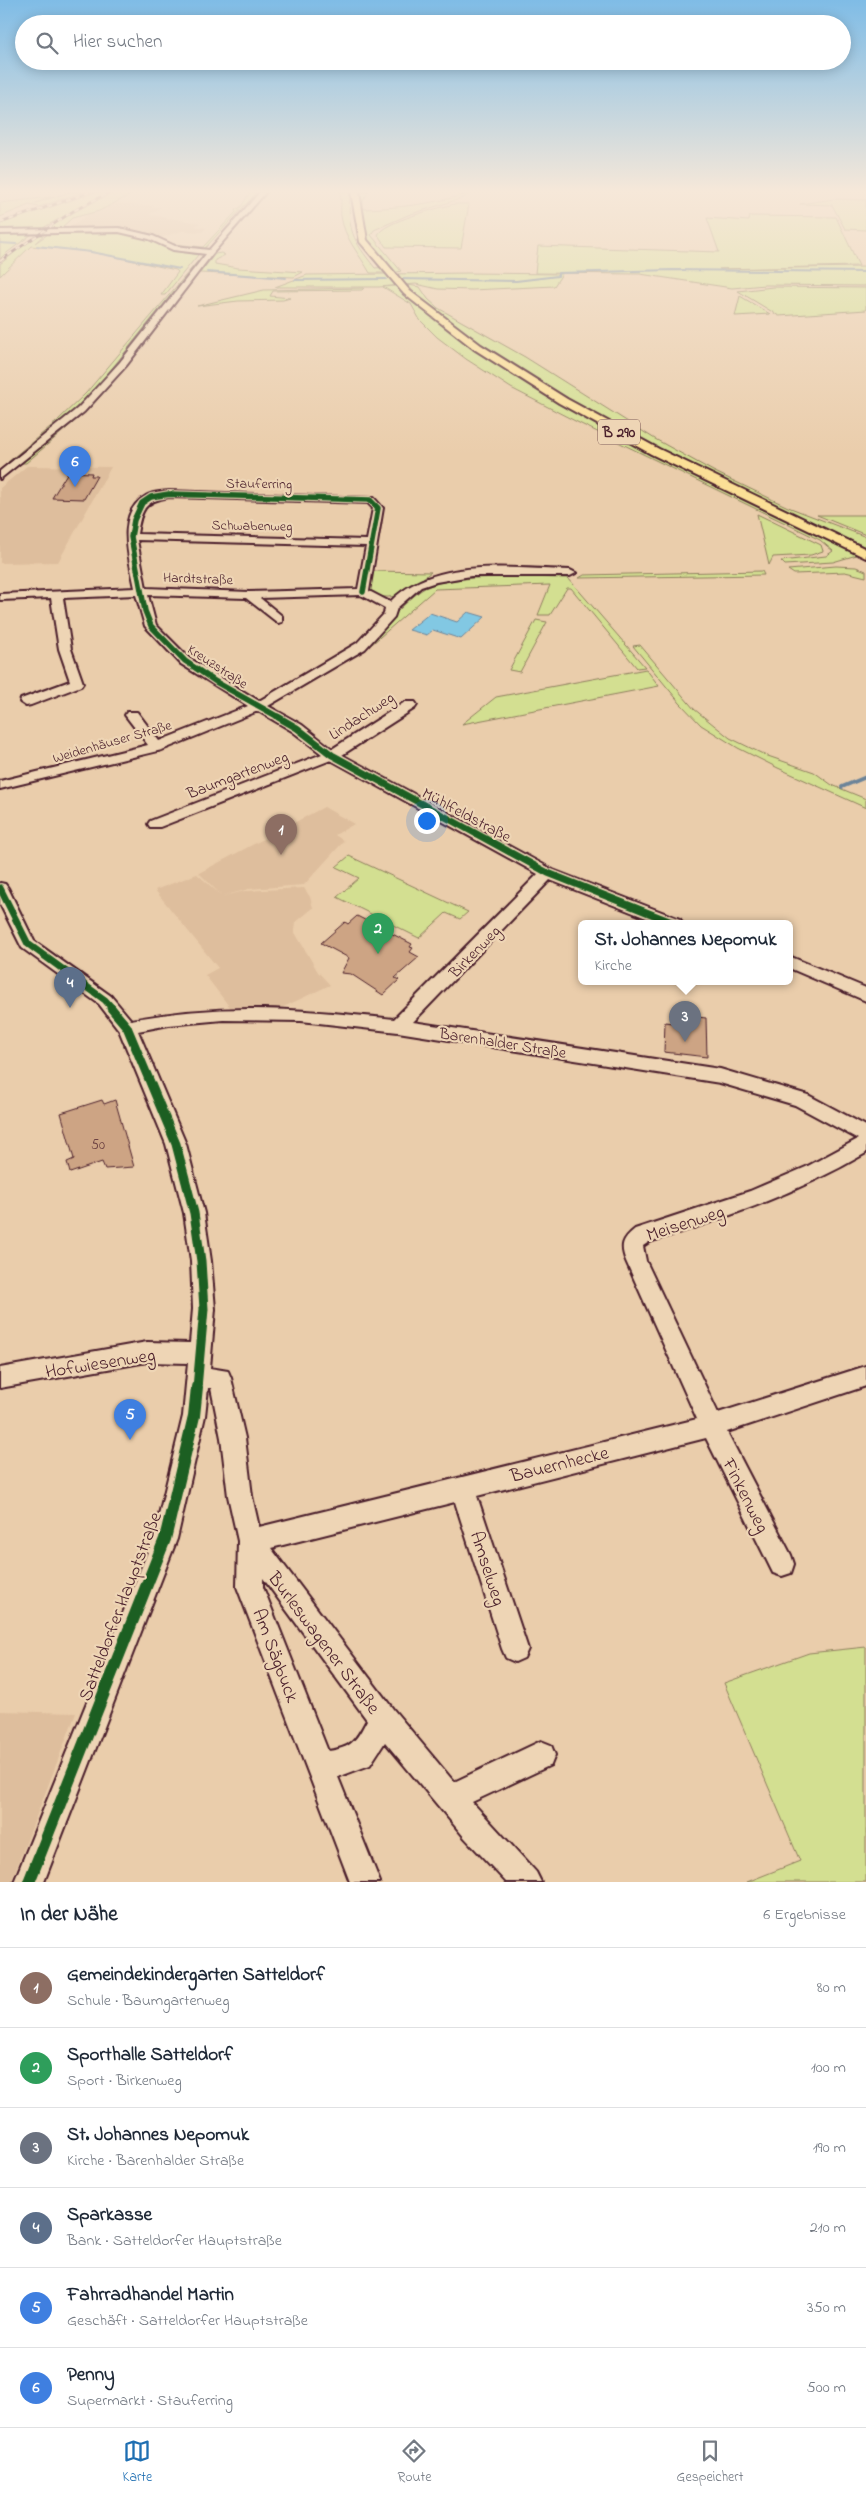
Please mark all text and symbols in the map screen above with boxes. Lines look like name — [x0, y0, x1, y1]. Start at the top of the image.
search box — [15, 15, 851, 70]
icon: search — [33, 29, 61, 57]
text: Hier suchen — [73, 29, 162, 56]
road number: B 290 — [598, 420, 640, 444]
pin: 6 — [59, 446, 91, 487]
street label: Stauferring — [226, 473, 292, 497]
street label: Schwabenweg — [211, 515, 293, 539]
street label: Hardtstraße — [163, 568, 234, 591]
street label: Kreuzstraße — [183, 640, 252, 695]
street label: Lindachweg — [325, 686, 400, 747]
street label: Weidenhäuser Straße — [50, 715, 175, 769]
street label: Baumgartenweg — [183, 745, 292, 807]
street label: Mühlfeldstraße — [417, 782, 516, 850]
your location — [414, 808, 440, 834]
pin: 1 — [265, 814, 297, 855]
pin: 2 — [362, 913, 394, 954]
street label: Birkenweg — [443, 920, 507, 985]
popup — [578, 920, 793, 985]
text: St. Johannes Nepomuk — [594, 927, 777, 954]
text: Kirche — [594, 954, 632, 978]
pin: 4 — [54, 967, 86, 1008]
pin: 3 — [669, 1001, 701, 1042]
street label: Barenhalder Straße — [436, 1022, 569, 1066]
house number: 50 — [91, 1135, 105, 1156]
street label: Meisenweg — [643, 1199, 729, 1252]
street label: Hofwiesenweg — [43, 1342, 158, 1388]
pin: 5 — [114, 1399, 146, 1440]
street label: Bauernhecke — [507, 1440, 612, 1491]
street label: Finkenweg — [712, 1453, 775, 1539]
street label: Satteldorfer Hauptstraße — [73, 1508, 170, 1705]
street label: Amselweg — [460, 1528, 511, 1610]
street label: Burleswagener Straße — [258, 1566, 386, 1722]
street label: Am Sägbuck — [243, 1605, 305, 1708]
text: In der Nähe — [20, 1900, 118, 1930]
text: 6 Ergebnisse — [763, 1903, 846, 1927]
text: Gemeindekindergarten Satteldorf — [67, 1962, 325, 1989]
text: 1 — [33, 1976, 39, 2000]
text: 80 m — [817, 1976, 846, 2000]
text: Schule · Baumgartenweg — [67, 1989, 229, 2013]
text: Sporthalle Satteldorf — [67, 2042, 233, 2069]
text: 2 — [32, 2056, 40, 2080]
text: 100 m — [811, 2056, 846, 2080]
text: Sport · Birkenweg — [67, 2069, 182, 2093]
text: St. Johannes Nepomuk — [67, 2122, 249, 2149]
text: 3 — [33, 2136, 39, 2160]
text: 190 m — [813, 2136, 846, 2160]
text: Kirche · Barenhalder Straße — [67, 2149, 244, 2173]
text: Sparkasse — [67, 2202, 152, 2229]
text: 4 — [33, 2216, 39, 2240]
text: 210 m — [810, 2216, 846, 2240]
text: Bank · Satteldorfer Hauptstraße — [67, 2229, 282, 2253]
text: Fahrradhandel Martin — [67, 2282, 234, 2309]
text: 5 — [31, 2296, 41, 2320]
text: 350 m — [807, 2296, 846, 2320]
text: Geschäft · Satteldorfer Hauptstraße — [67, 2309, 308, 2333]
text: Penny — [67, 2362, 115, 2389]
text: 6 — [32, 2376, 40, 2400]
text: 500 m — [807, 2376, 846, 2400]
text: Supermarkt · Stauferring — [67, 2389, 233, 2413]
tab: Karte — [123, 2437, 152, 2488]
tab: Route — [397, 2437, 431, 2488]
tab: Gespeichert — [677, 2437, 743, 2488]

